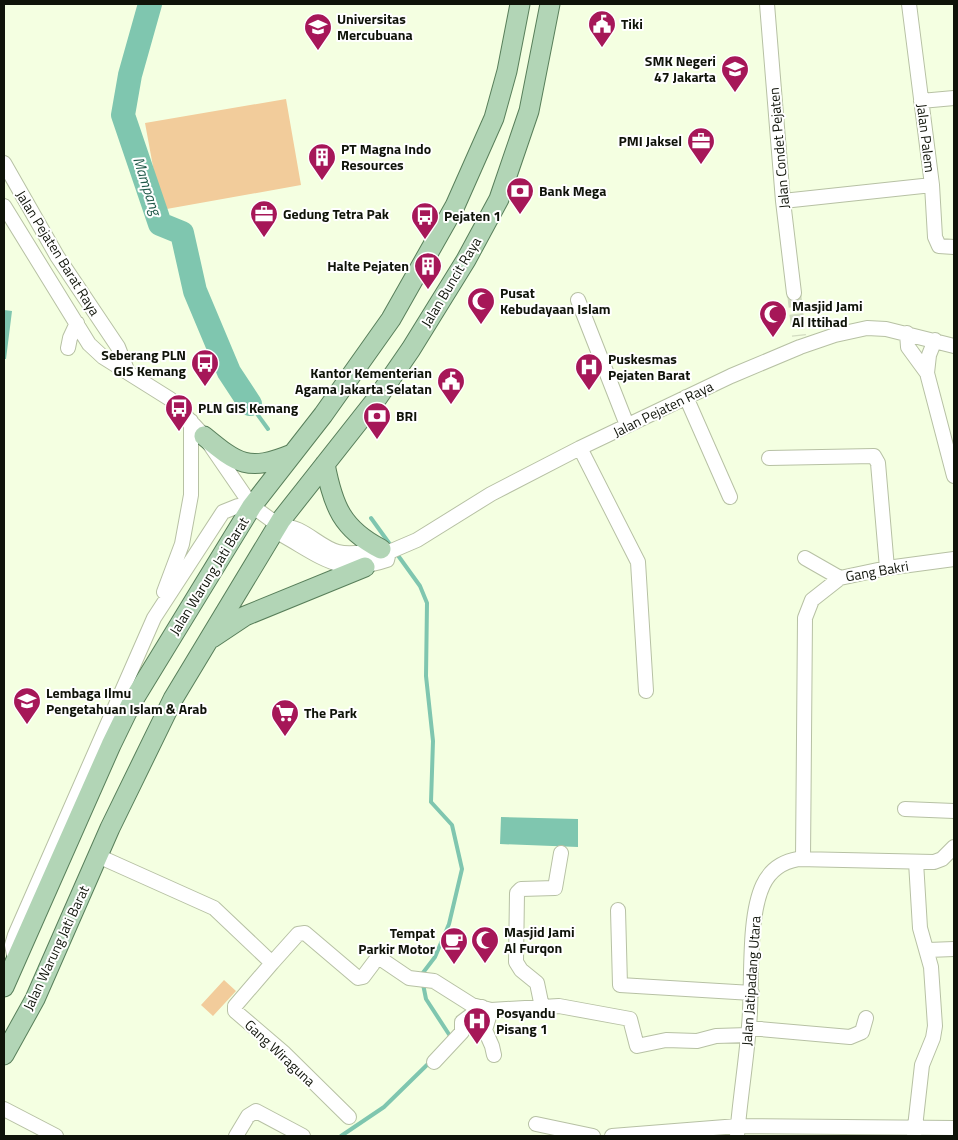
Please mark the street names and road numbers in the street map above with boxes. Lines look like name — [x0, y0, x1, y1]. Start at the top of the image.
street label: Jalan Condet Pejaten — [763, 87, 794, 210]
street label: Jalan Palem — [912, 102, 941, 174]
street label: Jalan Pejaten Barat Raya — [11, 186, 106, 320]
street label: Jalan Buncit Raya — [415, 233, 486, 331]
street label: Jalan Pejaten Raya — [609, 375, 716, 442]
street label: Jalan Warung Jati Barat — [164, 513, 253, 639]
street label: Gang Bakri — [844, 555, 910, 586]
street label: Jalan Warung Jati Barat — [17, 882, 94, 1014]
street label: Jalan Jatipadang Utara — [735, 915, 766, 1047]
street label: Gang Wiraguna — [240, 1014, 320, 1091]

